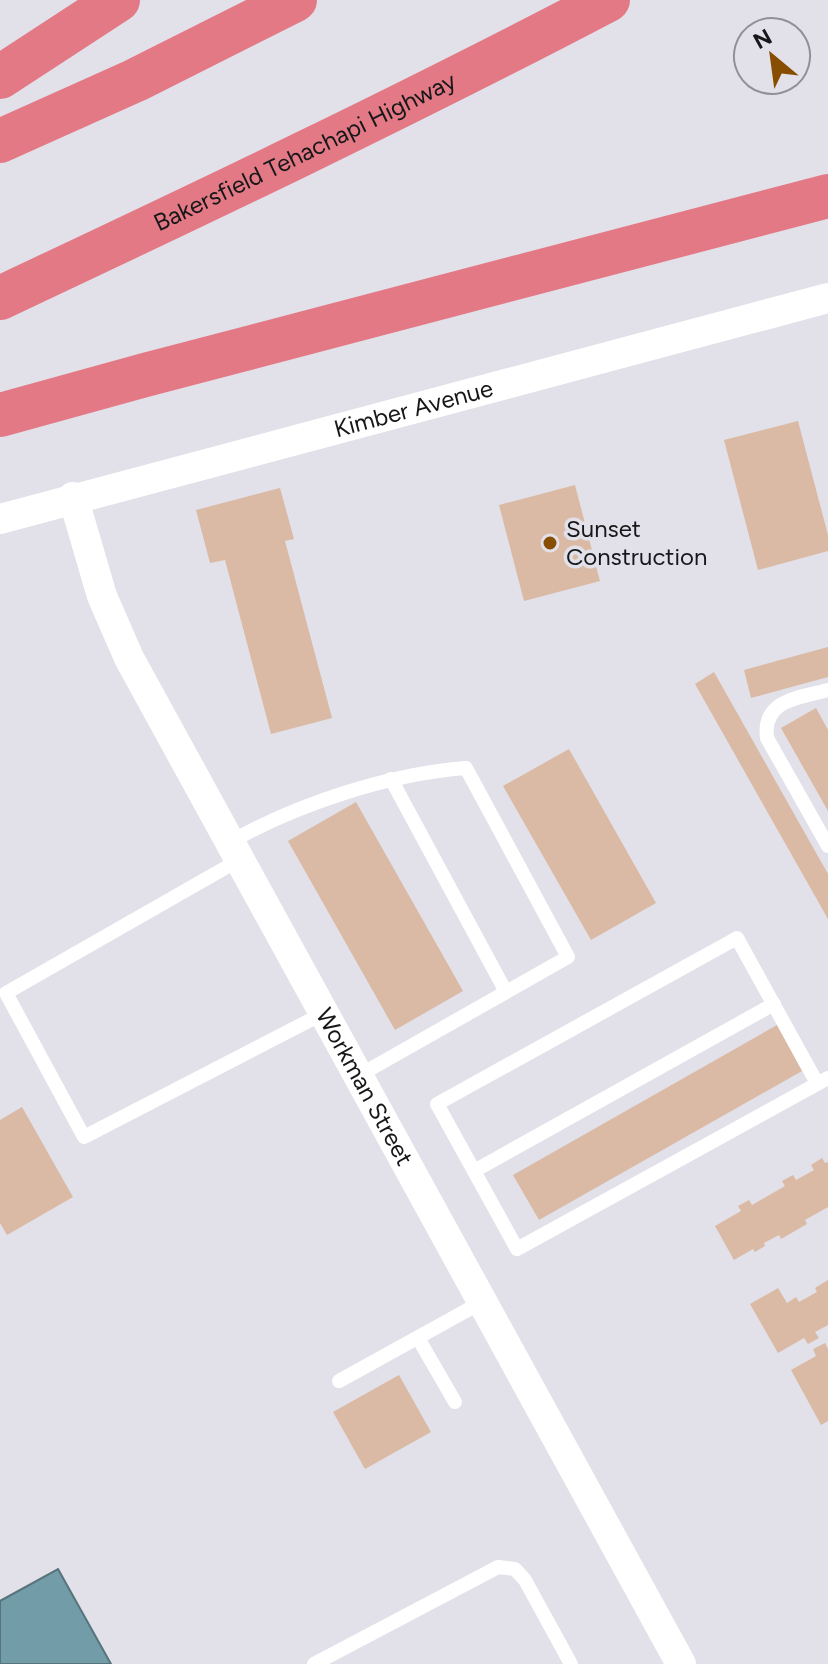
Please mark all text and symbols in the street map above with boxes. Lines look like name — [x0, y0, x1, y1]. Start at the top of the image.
north arrow — [732, 16, 812, 96]
text: N — [749, 23, 777, 55]
street label: Bakersfield Tehachapi Highway — [149, 65, 461, 237]
street label: Kimber Avenue — [331, 373, 496, 443]
place label: Sunset Construction — [566, 514, 707, 571]
marker: Sunset Construction — [541, 534, 559, 552]
street label: Workman Street — [310, 1003, 420, 1170]

